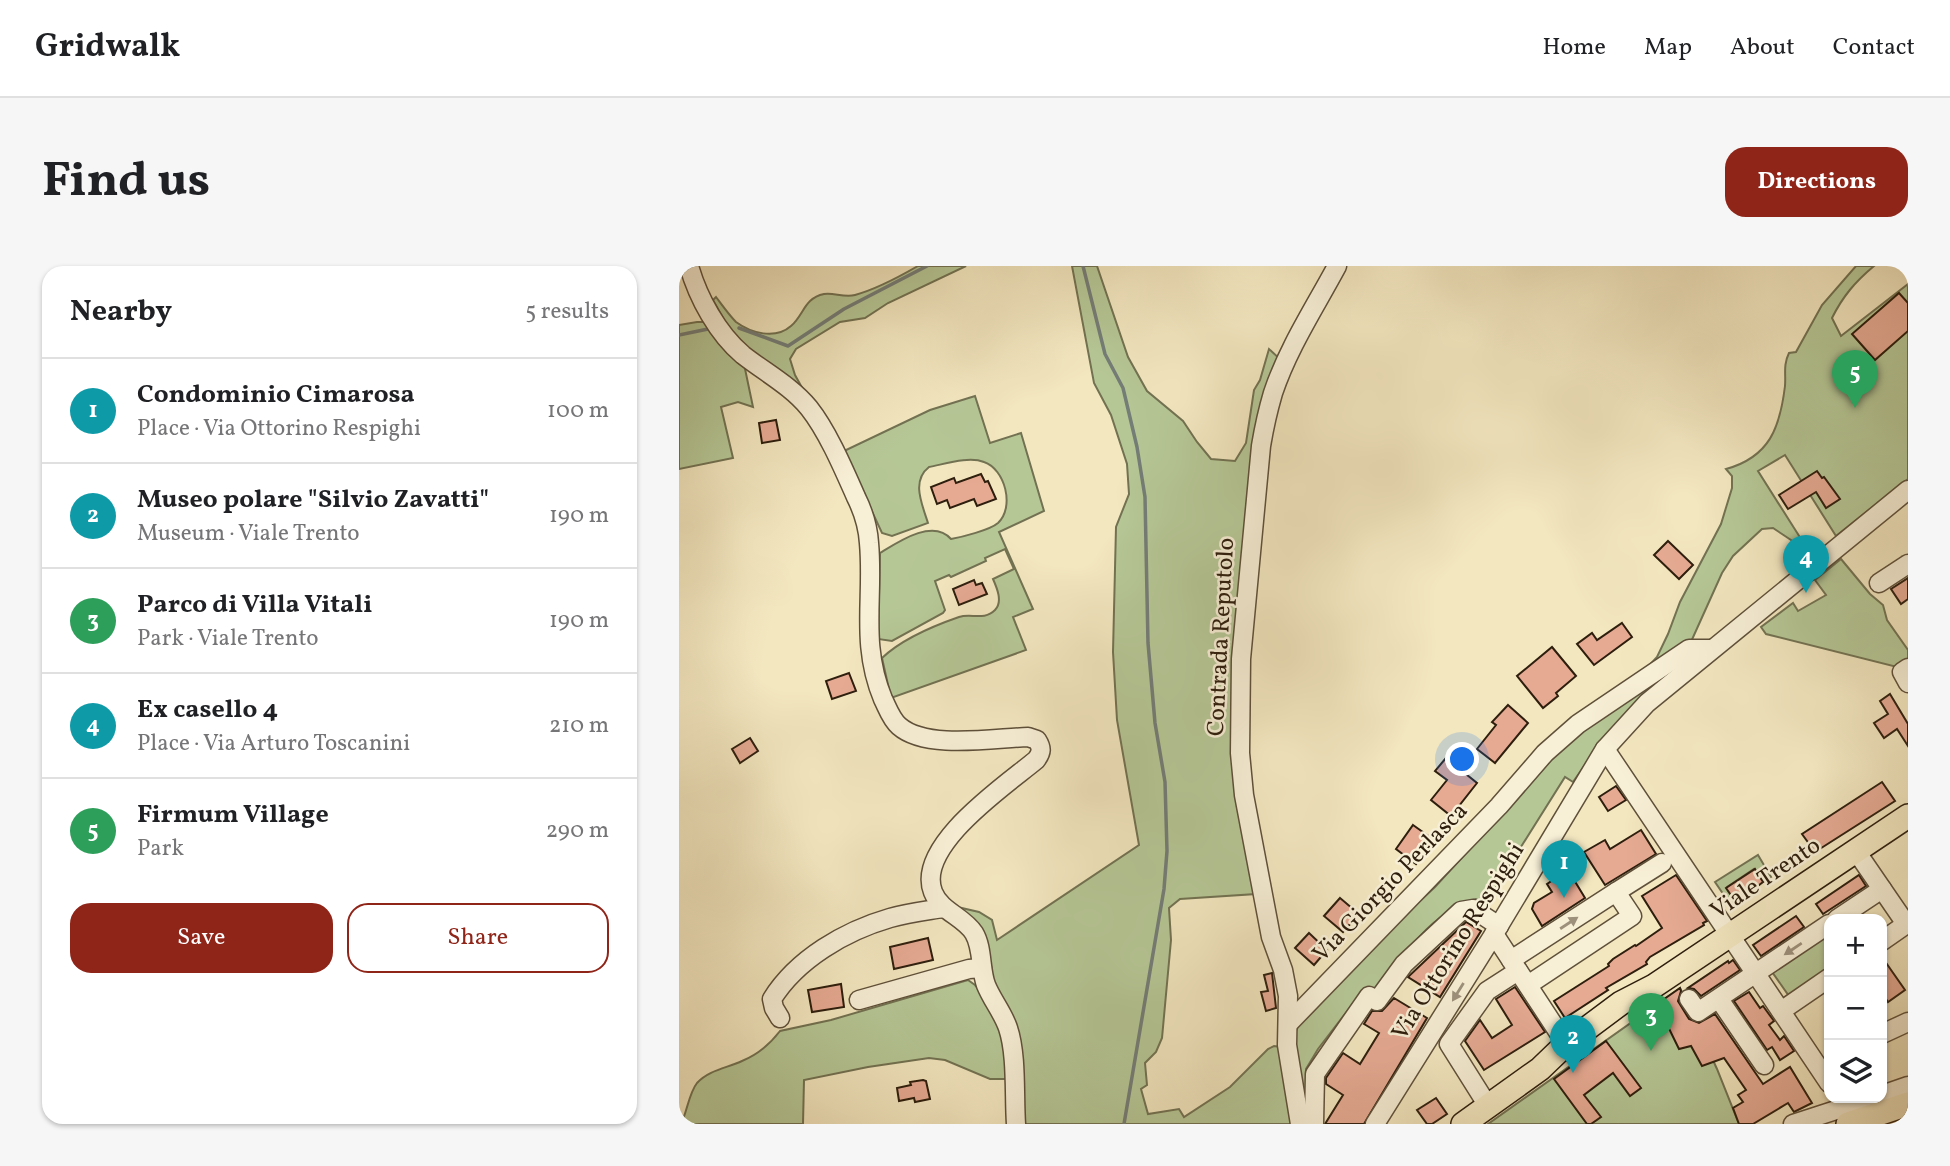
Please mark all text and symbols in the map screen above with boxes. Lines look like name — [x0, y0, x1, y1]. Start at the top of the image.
text: Gridwalk — [35, 25, 180, 71]
text: Home — [1542, 31, 1606, 65]
text: Map — [1644, 31, 1692, 65]
text: About — [1730, 31, 1795, 65]
text: Contact — [1833, 31, 1915, 65]
button: Directions — [1725, 147, 1908, 217]
text: Find us — [42, 148, 210, 217]
text: Nearby — [70, 291, 172, 333]
text: 5 results — [525, 296, 609, 328]
pin: 5 — [1832, 350, 1878, 408]
text: Condominio Cimarosa — [137, 377, 415, 413]
text: 1 — [88, 395, 98, 427]
text: 100 m — [547, 395, 609, 427]
text: Place · Via Ottorino Respighi — [137, 413, 421, 445]
text: Museo polare "Silvio Zavatti" — [137, 482, 489, 518]
text: 2 — [87, 500, 99, 532]
text: 190 m — [549, 500, 609, 532]
text: Museum · Viale Trento — [137, 518, 360, 550]
pin: 4 — [1783, 535, 1829, 593]
street label: Contrada Reputolo — [1200, 537, 1244, 737]
text: Parco di Villa Vitali — [137, 587, 372, 623]
text: 3 — [87, 605, 99, 637]
text: 190 m — [549, 605, 609, 637]
text: Park · Viale Trento — [137, 623, 319, 655]
text: Ex casello 4 — [137, 692, 278, 728]
text: 4 — [86, 710, 100, 742]
text: 210 m — [549, 710, 609, 742]
text: Place · Via Arturo Toscanini — [137, 728, 410, 760]
your location — [1445, 742, 1479, 776]
street label: Via Giorgio Perlasca — [1306, 795, 1476, 971]
text: Firmum Village — [137, 797, 329, 833]
text: 5 — [87, 815, 99, 847]
text: 290 m — [546, 815, 609, 847]
street label: Viale Trento — [1704, 829, 1828, 929]
text: Park — [137, 833, 184, 865]
street label: Via Ottorino Respighi — [1384, 837, 1534, 1047]
pin: 1 — [1541, 840, 1587, 898]
button: Save — [70, 903, 333, 973]
button: Share — [347, 903, 609, 973]
map controls — [1824, 914, 1887, 1103]
button: + — [1824, 914, 1887, 977]
one-way arrow — [1559, 917, 1578, 930]
one-way arrow — [1783, 942, 1802, 955]
button: − — [1824, 977, 1887, 1040]
one-way arrow — [1451, 982, 1464, 1001]
pin: 3 — [1628, 993, 1674, 1051]
pin: 2 — [1550, 1015, 1596, 1073]
button: layers — [1824, 1040, 1887, 1103]

